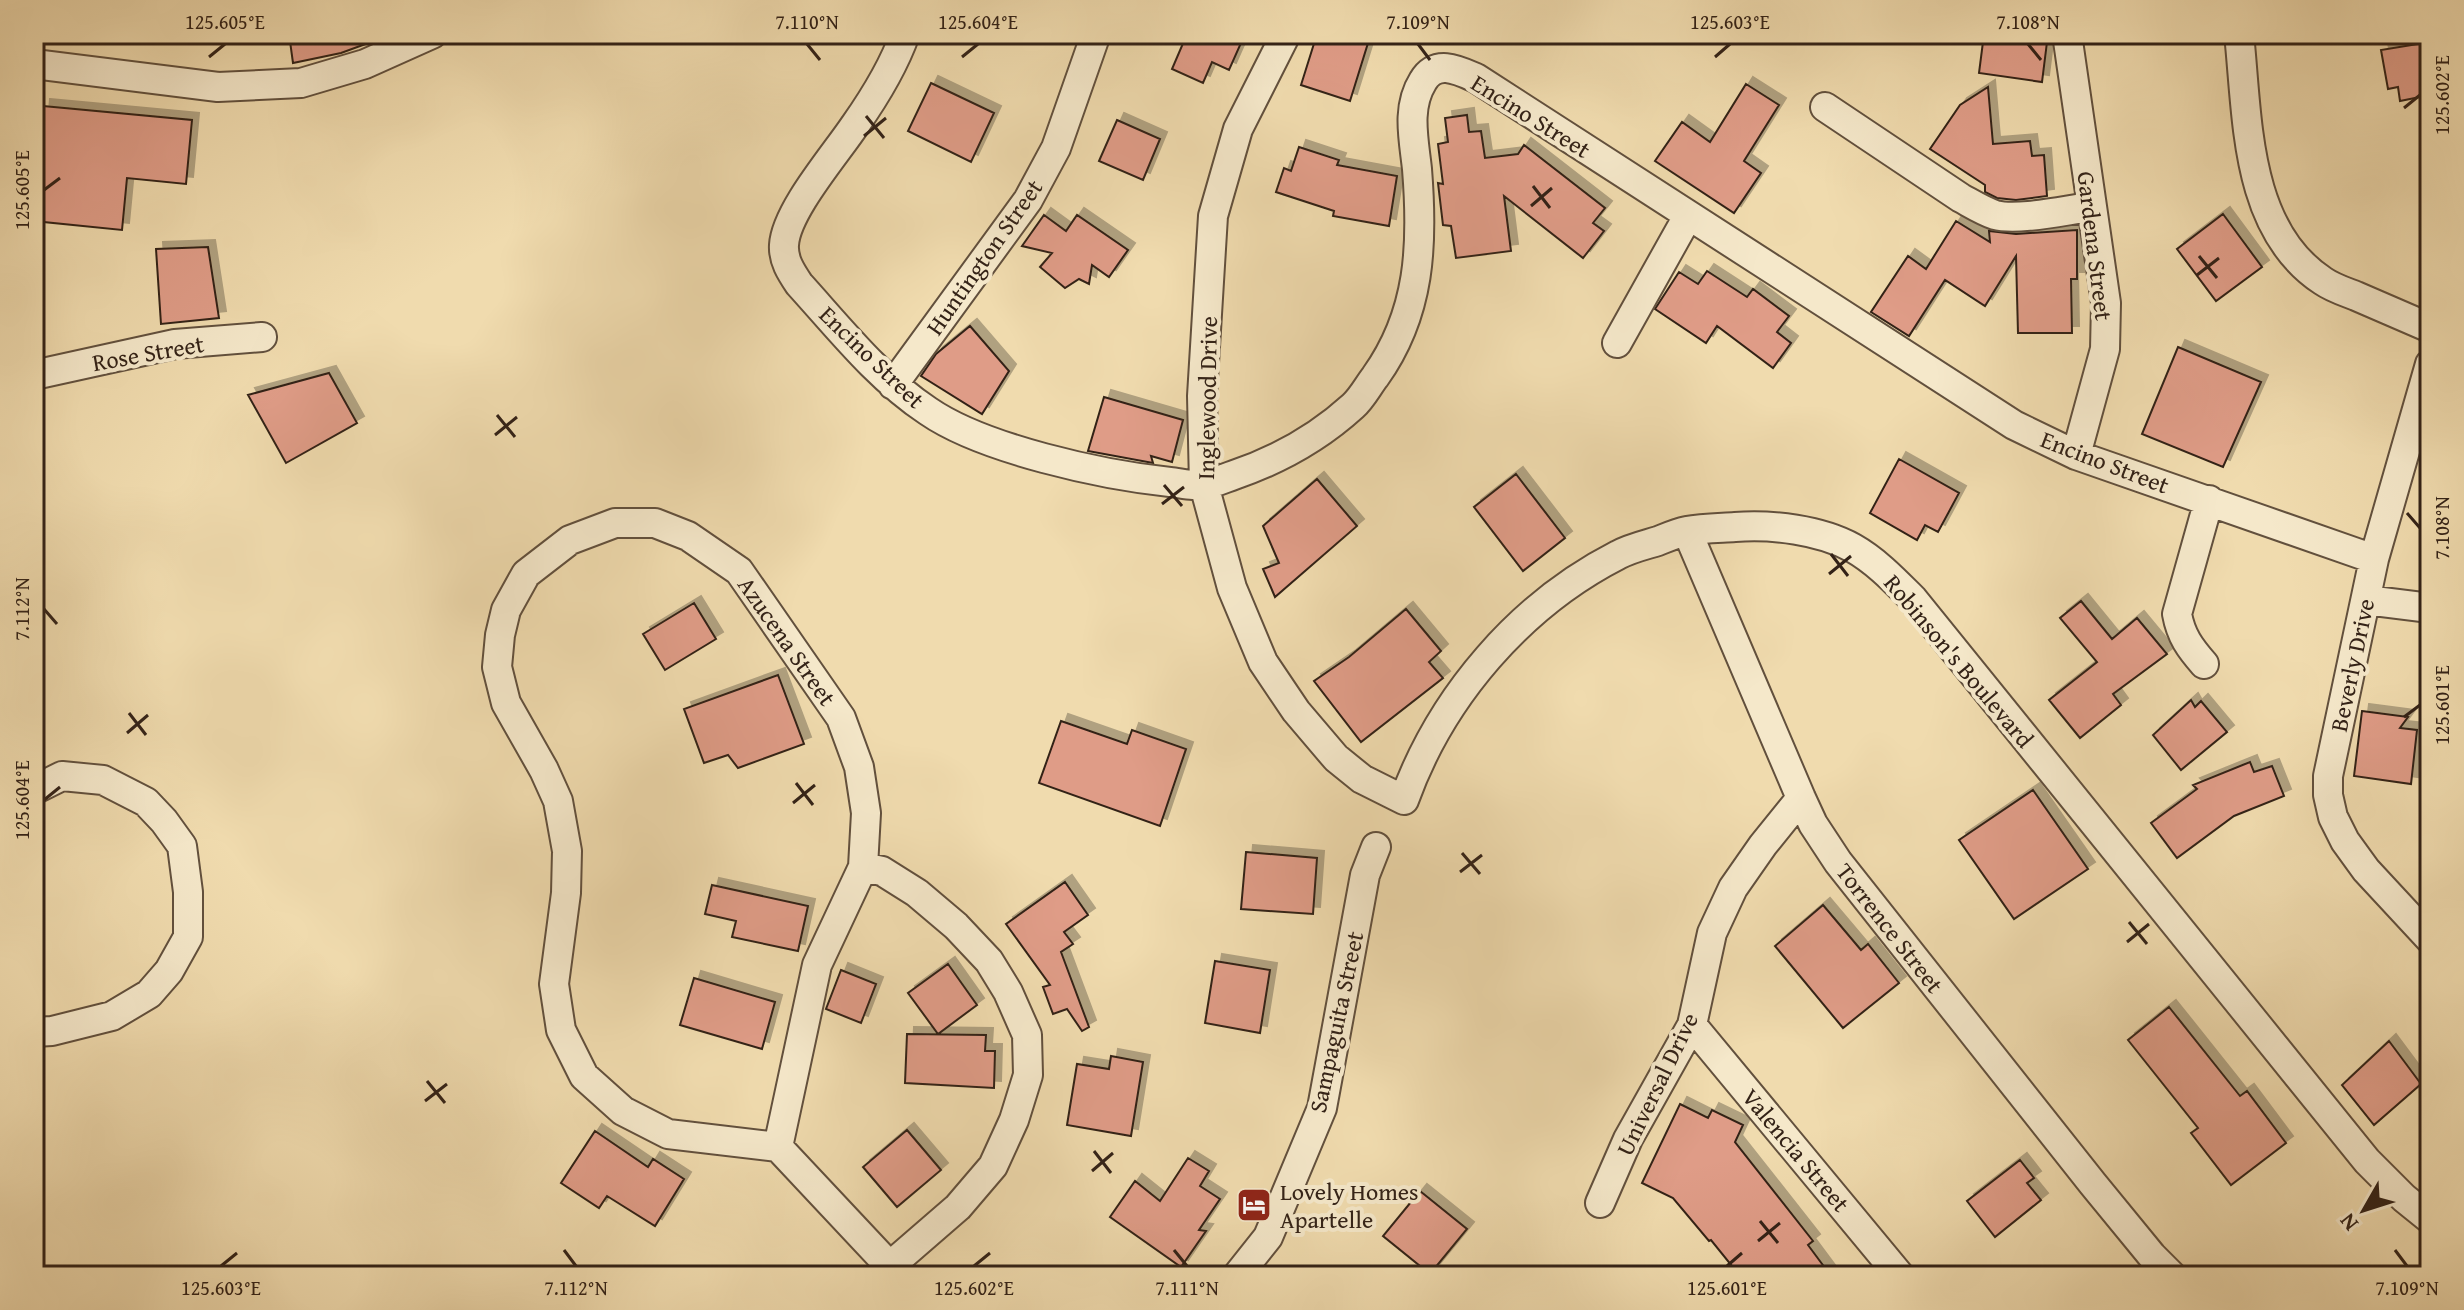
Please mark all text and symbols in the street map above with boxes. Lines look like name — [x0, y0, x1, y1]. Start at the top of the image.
text: 125.605°E — [185, 7, 265, 36]
text: 7.110°N — [775, 7, 839, 36]
text: 125.604°E — [938, 7, 1018, 36]
text: 7.109°N — [1386, 7, 1450, 36]
text: 125.603°E — [1690, 7, 1770, 36]
text: 7.108°N — [1996, 7, 2060, 36]
text: 125.602°E — [2427, 55, 2456, 135]
street label: Encino Street — [1465, 65, 1598, 167]
text: 125.605°E — [7, 150, 36, 230]
street label: Gardena Street — [2068, 169, 2122, 323]
street label: Huntington Street — [917, 171, 1051, 342]
street label: Encino Street — [811, 298, 933, 417]
street label: Inglewood Drive — [1188, 316, 1226, 480]
street label: Rose Street — [89, 326, 207, 380]
street label: Encino Street — [2036, 422, 2175, 503]
text: 7.108°N — [2427, 496, 2456, 560]
street label: Robinson's Boulevard — [1876, 567, 2042, 756]
street label: Azucena Street — [729, 569, 845, 713]
text: 7.112°N — [7, 577, 36, 641]
street label: Beverly Drive — [2321, 595, 2383, 735]
text: 125.601°E — [2427, 665, 2456, 745]
text: 125.604°E — [7, 760, 36, 840]
street label: Torrence Street — [1828, 855, 1952, 1001]
street label: Sampaguita Street — [1300, 928, 1372, 1116]
street label: Universal Drive — [1607, 1007, 1707, 1161]
street label: Valencia Street — [1734, 1081, 1859, 1220]
north arrow — [2324, 1170, 2404, 1250]
place label: Lovely Homes Apartelle — [1280, 1174, 1419, 1237]
hotel icon: Lovely Homes Apartelle — [1235, 1186, 1273, 1224]
text: N — [2331, 1207, 2366, 1238]
text: 125.603°E — [181, 1273, 261, 1302]
text: 7.112°N — [544, 1273, 608, 1302]
text: 125.602°E — [934, 1273, 1014, 1302]
text: 7.111°N — [1155, 1273, 1219, 1302]
text: 125.601°E — [1687, 1273, 1767, 1302]
text: 7.109°N — [2375, 1273, 2439, 1302]

